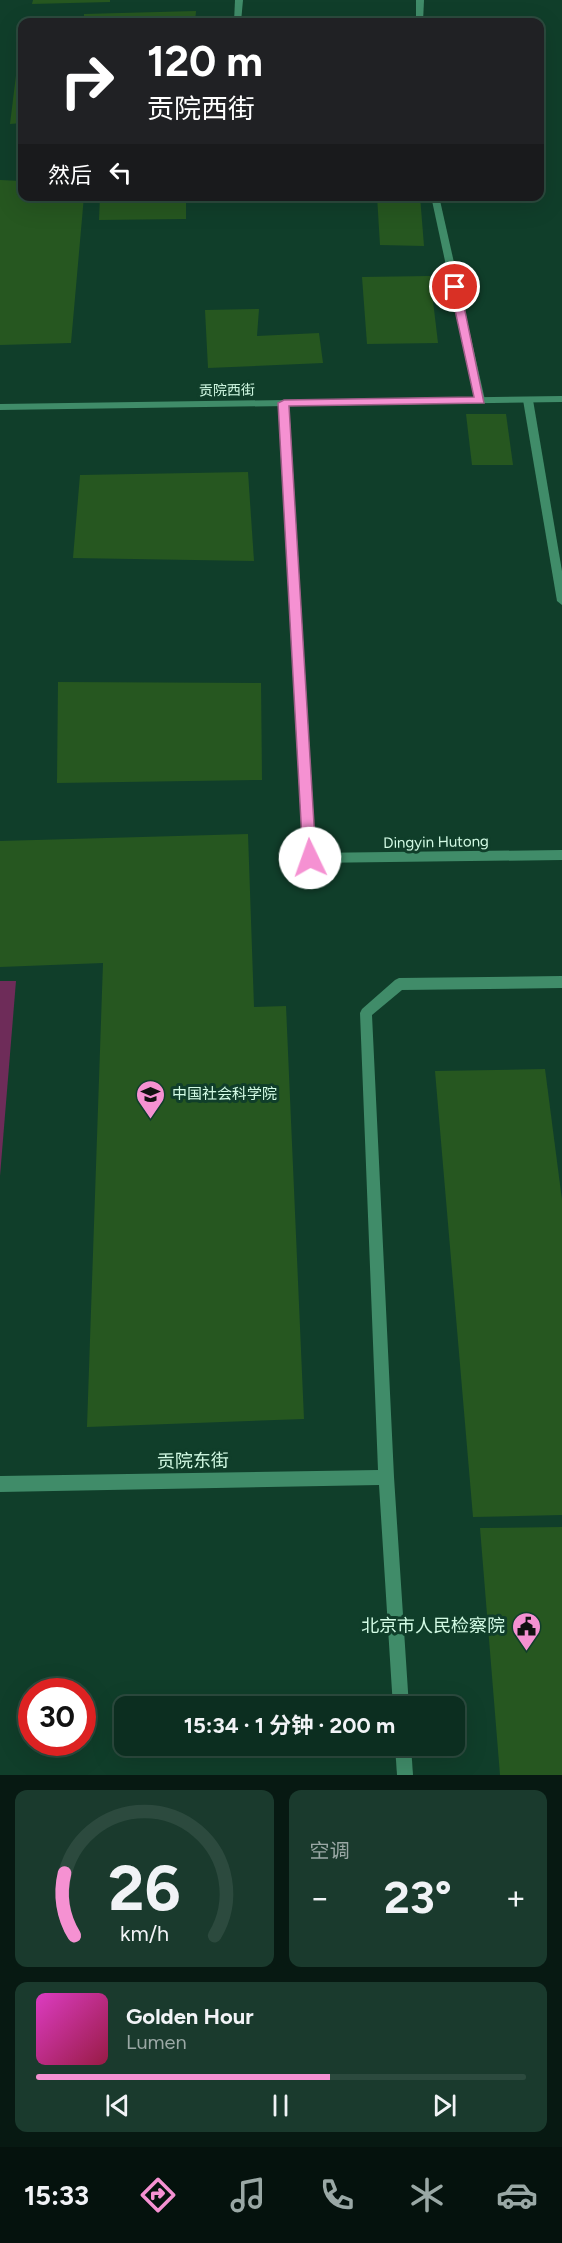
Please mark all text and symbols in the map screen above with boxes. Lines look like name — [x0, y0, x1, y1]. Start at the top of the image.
text: 120 m — [147, 36, 263, 87]
icon: right — [48, 42, 126, 120]
text: 贡院西街 — [147, 92, 255, 125]
icon: left — [104, 156, 137, 189]
text: 然后 — [48, 162, 92, 189]
pin — [429, 261, 480, 312]
icon: arrive — [438, 270, 471, 303]
street label: 贡院西街 — [199, 382, 255, 399]
position arrow — [278, 826, 342, 890]
street label: Dingyin Hutong — [383, 832, 489, 852]
school or university icon: 中国社会科学院 — [135, 1078, 167, 1120]
place label: 中国社会科学院 — [172, 1085, 277, 1103]
street label: 贡院东街 — [157, 1449, 229, 1473]
public building icon: 北京市人民检察院 — [510, 1610, 542, 1652]
place label: 北京市人民检察院 — [361, 1615, 505, 1637]
speed limit sign: 30 — [18, 1678, 96, 1756]
text: 15:34 · 1 分钟 · 200 m — [184, 1712, 395, 1739]
text: 空调 — [310, 1839, 350, 1863]
text: 26 — [108, 1851, 180, 1926]
text: 23° — [384, 1870, 452, 1924]
text: − — [310, 1878, 330, 1917]
text: + — [505, 1878, 526, 1917]
text: km/h — [120, 1921, 169, 1946]
text: Golden Hour — [126, 2003, 254, 2030]
text: Lumen — [126, 2030, 187, 2054]
icon: previous — [101, 2089, 134, 2122]
icon: pause — [264, 2089, 297, 2122]
icon: next — [428, 2089, 461, 2122]
icon: directions — [137, 2174, 179, 2216]
icon: music — [227, 2174, 269, 2216]
icon: phone — [316, 2174, 358, 2216]
icon: climate — [406, 2174, 448, 2216]
icon: car — [496, 2174, 538, 2216]
text: 15:33 — [24, 2179, 89, 2212]

